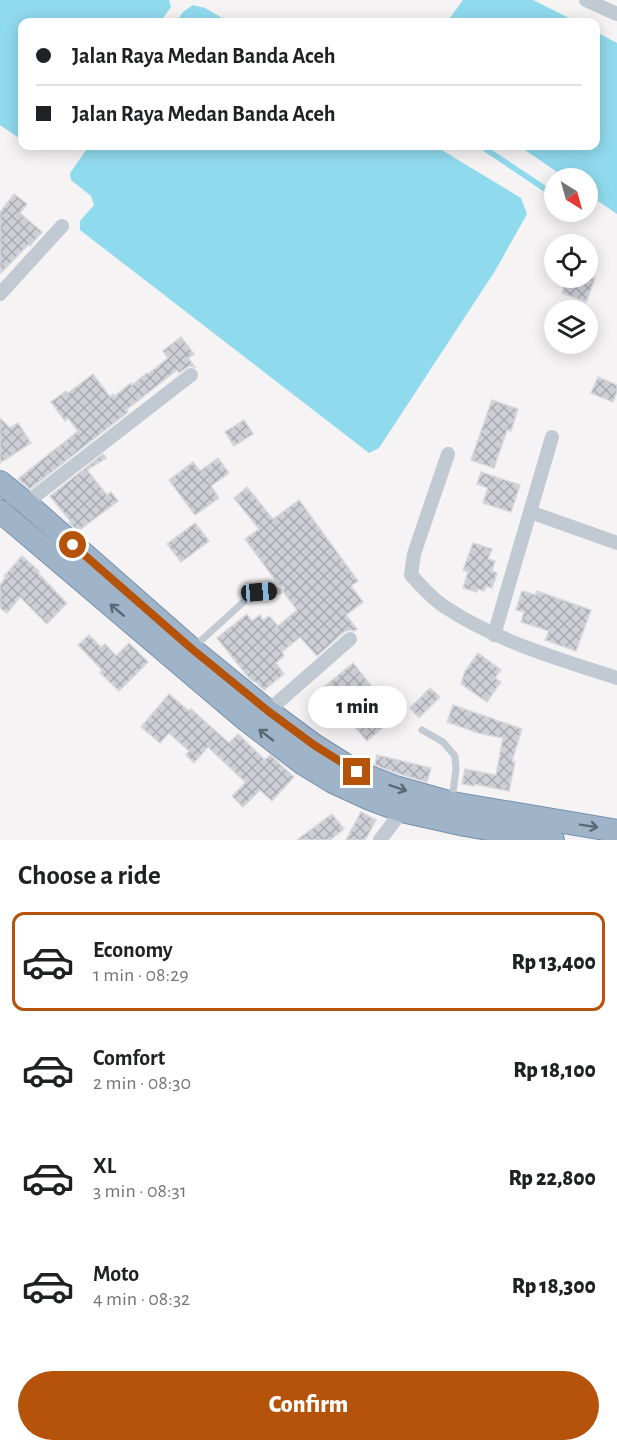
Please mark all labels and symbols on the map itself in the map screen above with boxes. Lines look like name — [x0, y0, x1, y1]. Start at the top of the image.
north arrow — [544, 168, 598, 222]
route start — [59, 531, 86, 558]
car — [240, 582, 278, 602]
one-way arrow — [109, 603, 125, 616]
callout: 1 min — [308, 685, 406, 727]
one-way arrow — [259, 729, 275, 742]
route end — [343, 758, 370, 785]
one-way arrow — [388, 783, 407, 794]
one-way arrow — [579, 821, 599, 832]

